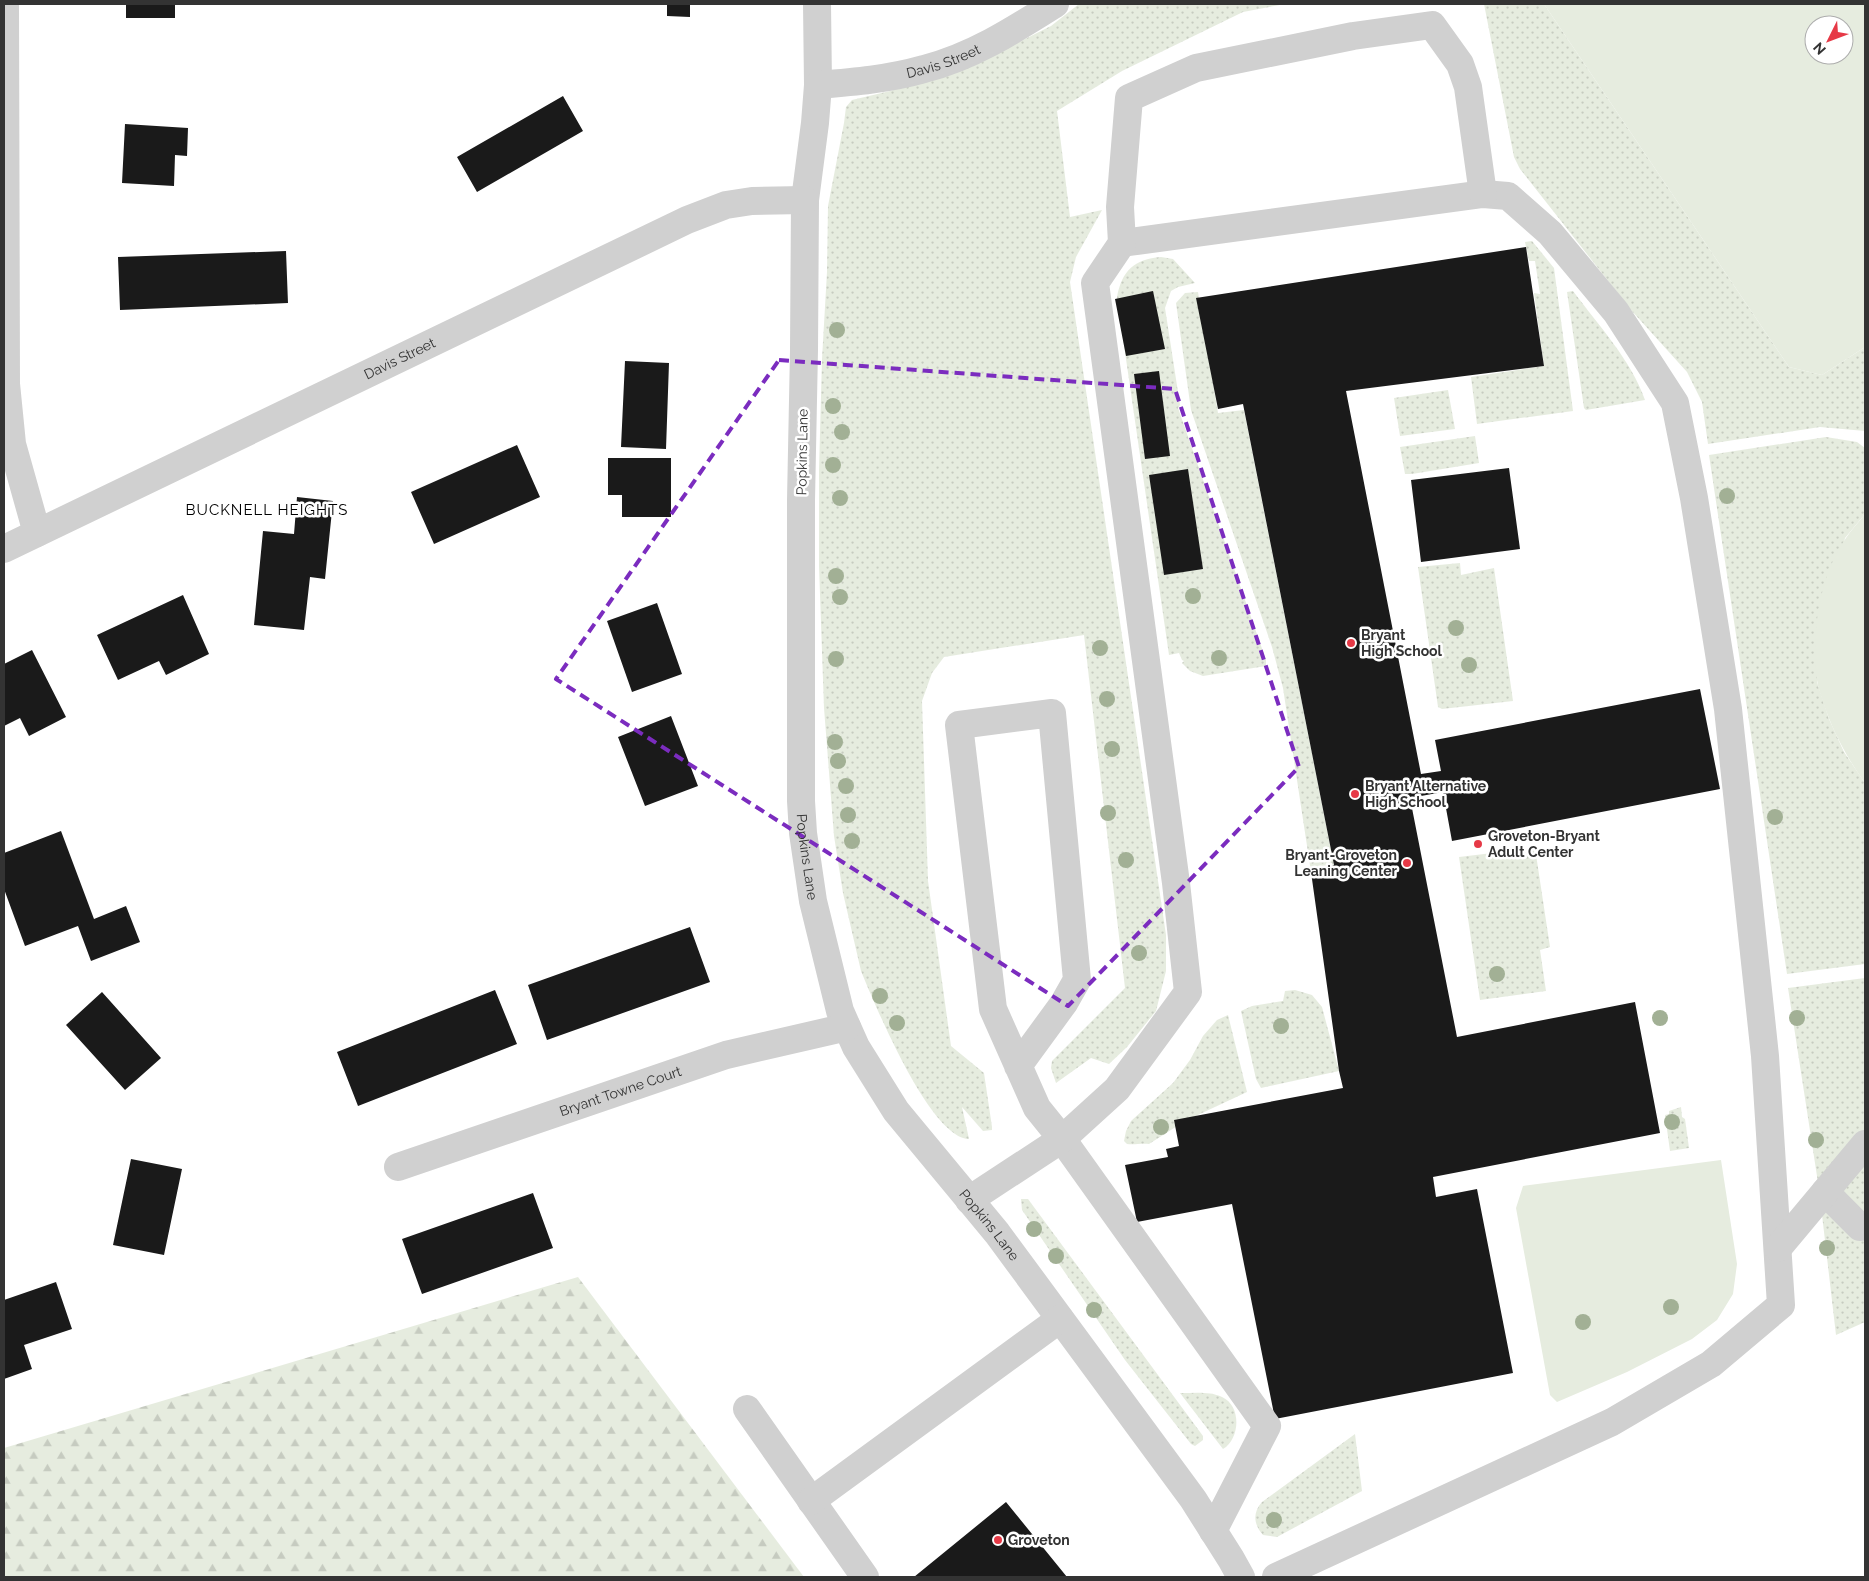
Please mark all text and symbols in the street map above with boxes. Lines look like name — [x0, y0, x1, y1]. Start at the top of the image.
north arrow — [1804, 15, 1854, 65]
text: N — [1810, 39, 1829, 58]
street label: Davis Street — [905, 41, 983, 81]
street label: Davis Street — [361, 334, 438, 382]
street label: Popkins Lane — [793, 409, 811, 495]
district label: BUCKNELL HEIGHTS — [186, 501, 348, 519]
place label: Bryant High School — [1361, 627, 1443, 659]
marker: Bryant High School — [1345, 637, 1357, 649]
place label: Bryant Alternative High School — [1365, 778, 1487, 810]
marker: Bryant Alternative High School — [1349, 788, 1361, 800]
street label: Popkins Lane — [794, 813, 821, 901]
place label: Groveton-Bryant Adult Center — [1488, 828, 1600, 860]
marker: Groveton-Bryant Adult Center — [1472, 838, 1484, 850]
place label: Bryant-Groveton Leaning Center — [1285, 847, 1398, 879]
marker: Bryant-Groveton Leaning Center — [1401, 857, 1413, 869]
street label: Bryant Towne Court — [557, 1063, 684, 1119]
street label: Popkins Lane — [956, 1186, 1023, 1264]
place label: Groveton — [1008, 1532, 1070, 1548]
marker: Groveton — [992, 1534, 1004, 1546]

